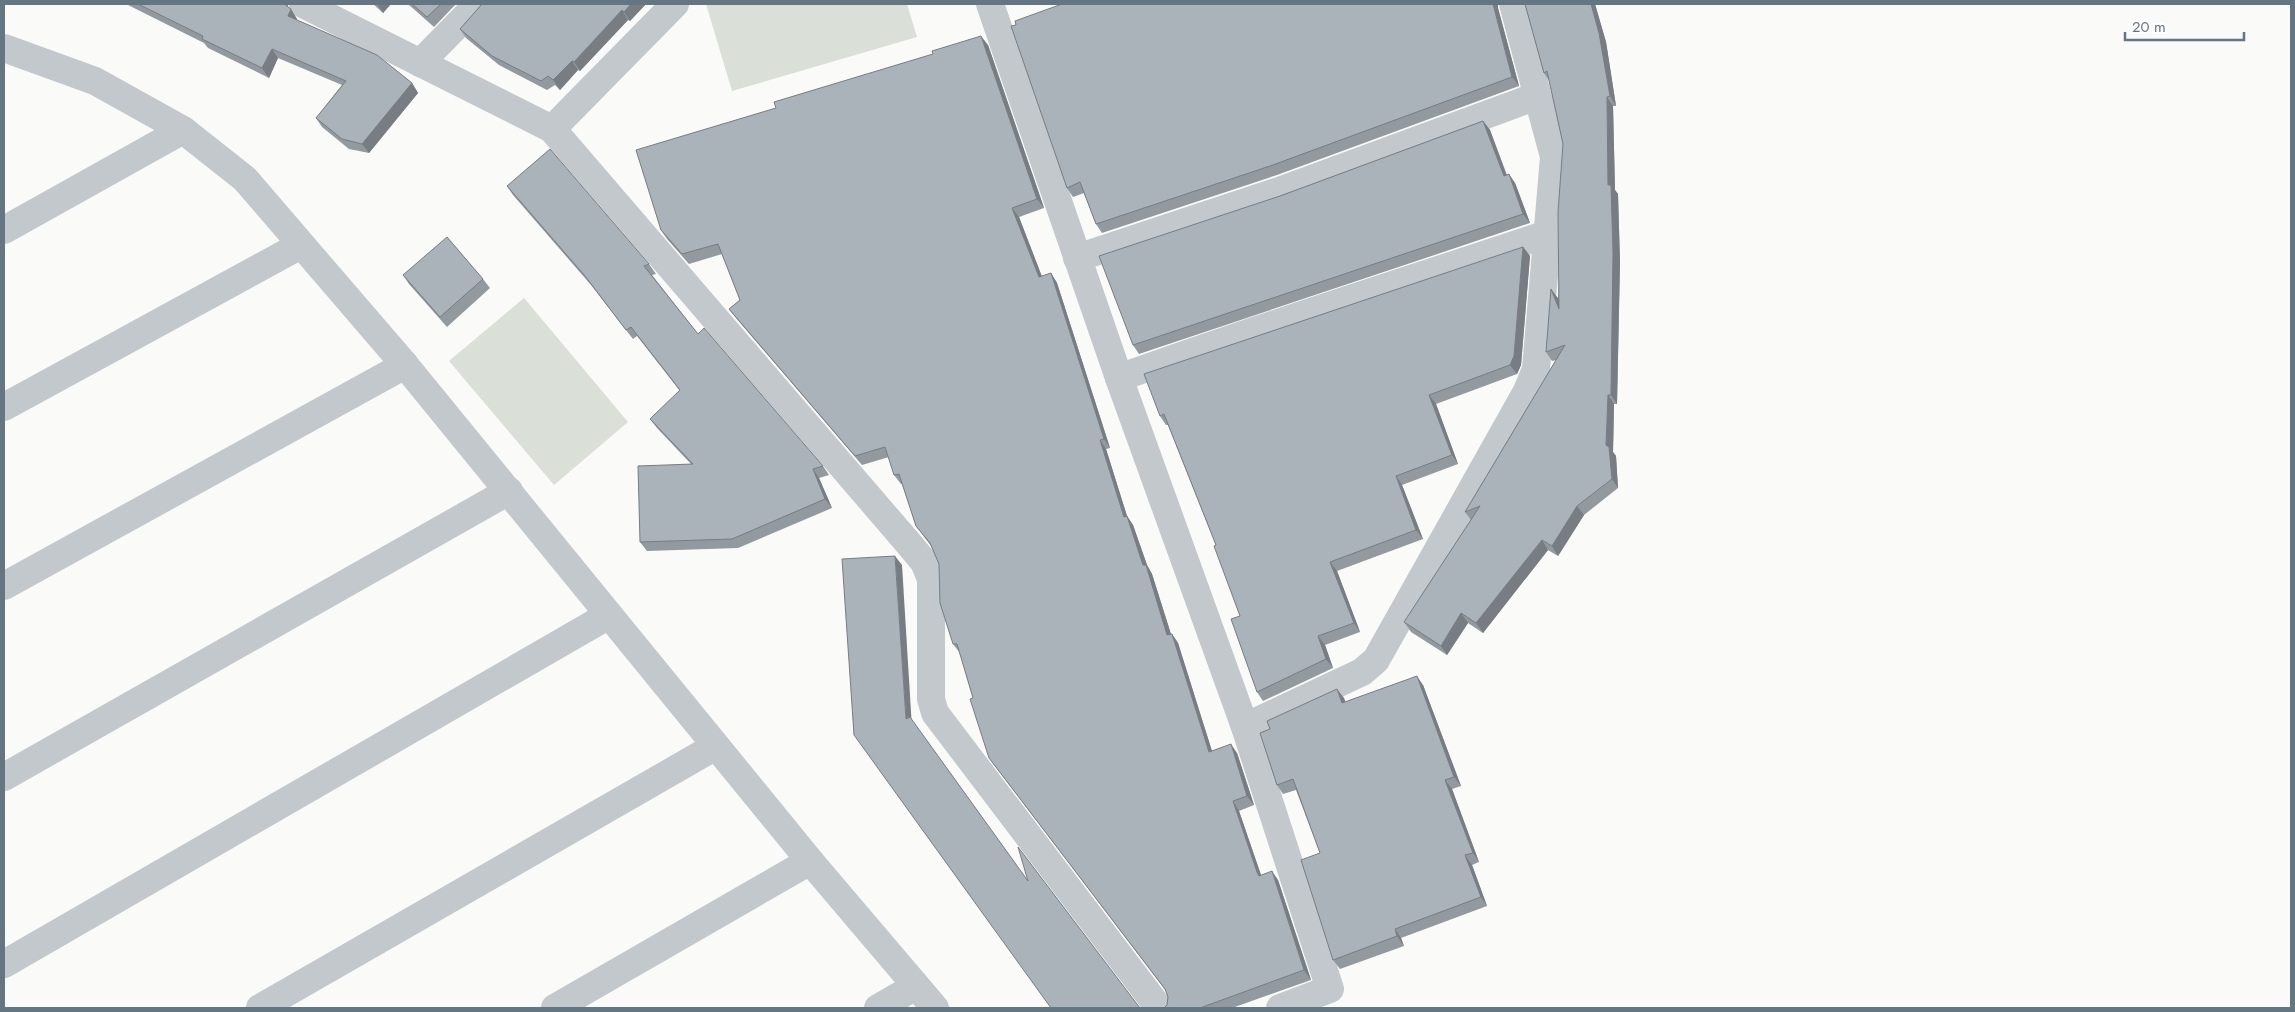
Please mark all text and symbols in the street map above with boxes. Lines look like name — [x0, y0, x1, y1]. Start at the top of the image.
scale bar — [2125, 10, 2244, 42]
text: 20 m — [2132, 16, 2166, 38]

